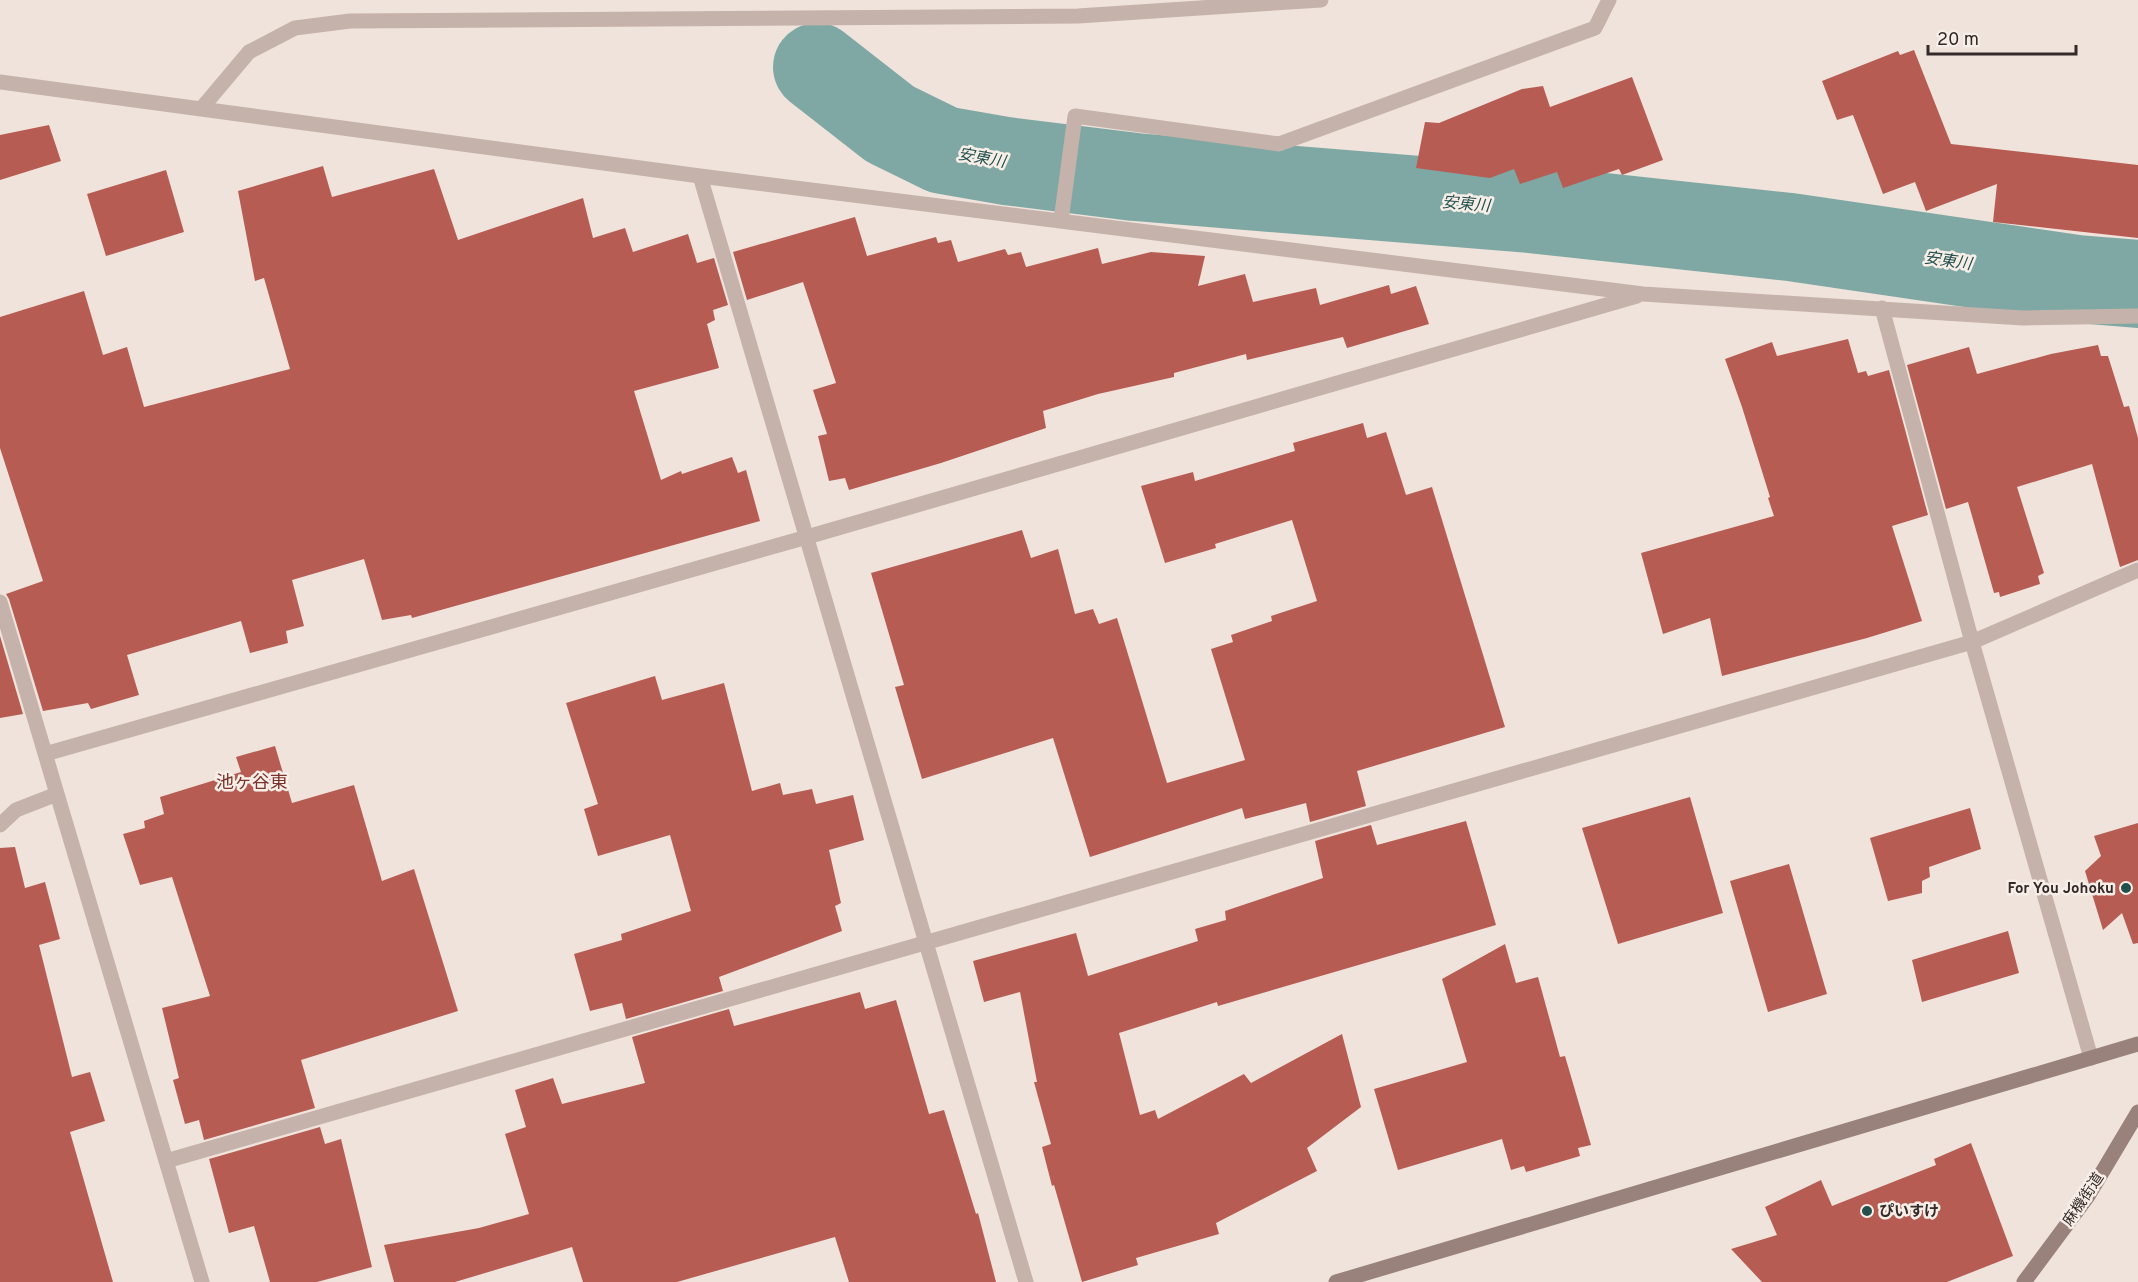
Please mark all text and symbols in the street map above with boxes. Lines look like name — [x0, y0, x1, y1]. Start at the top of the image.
scale bar — [1928, 18, 2076, 56]
text: 20 m — [1937, 29, 1979, 52]
water label: 安東川 — [956, 145, 1009, 173]
water label: 安東川 — [1441, 193, 1493, 217]
water label: 安東川 — [1923, 249, 1975, 276]
district label: 池ヶ谷東 — [216, 772, 288, 795]
place label: For You Johoku — [2007, 880, 2114, 899]
marker: For You Johoku — [2119, 881, 2133, 895]
street label: 麻機街道 — [2059, 1169, 2109, 1230]
place label: ぴいすけ — [1879, 1203, 1939, 1222]
marker: ぴいすけ — [1860, 1204, 1874, 1218]

